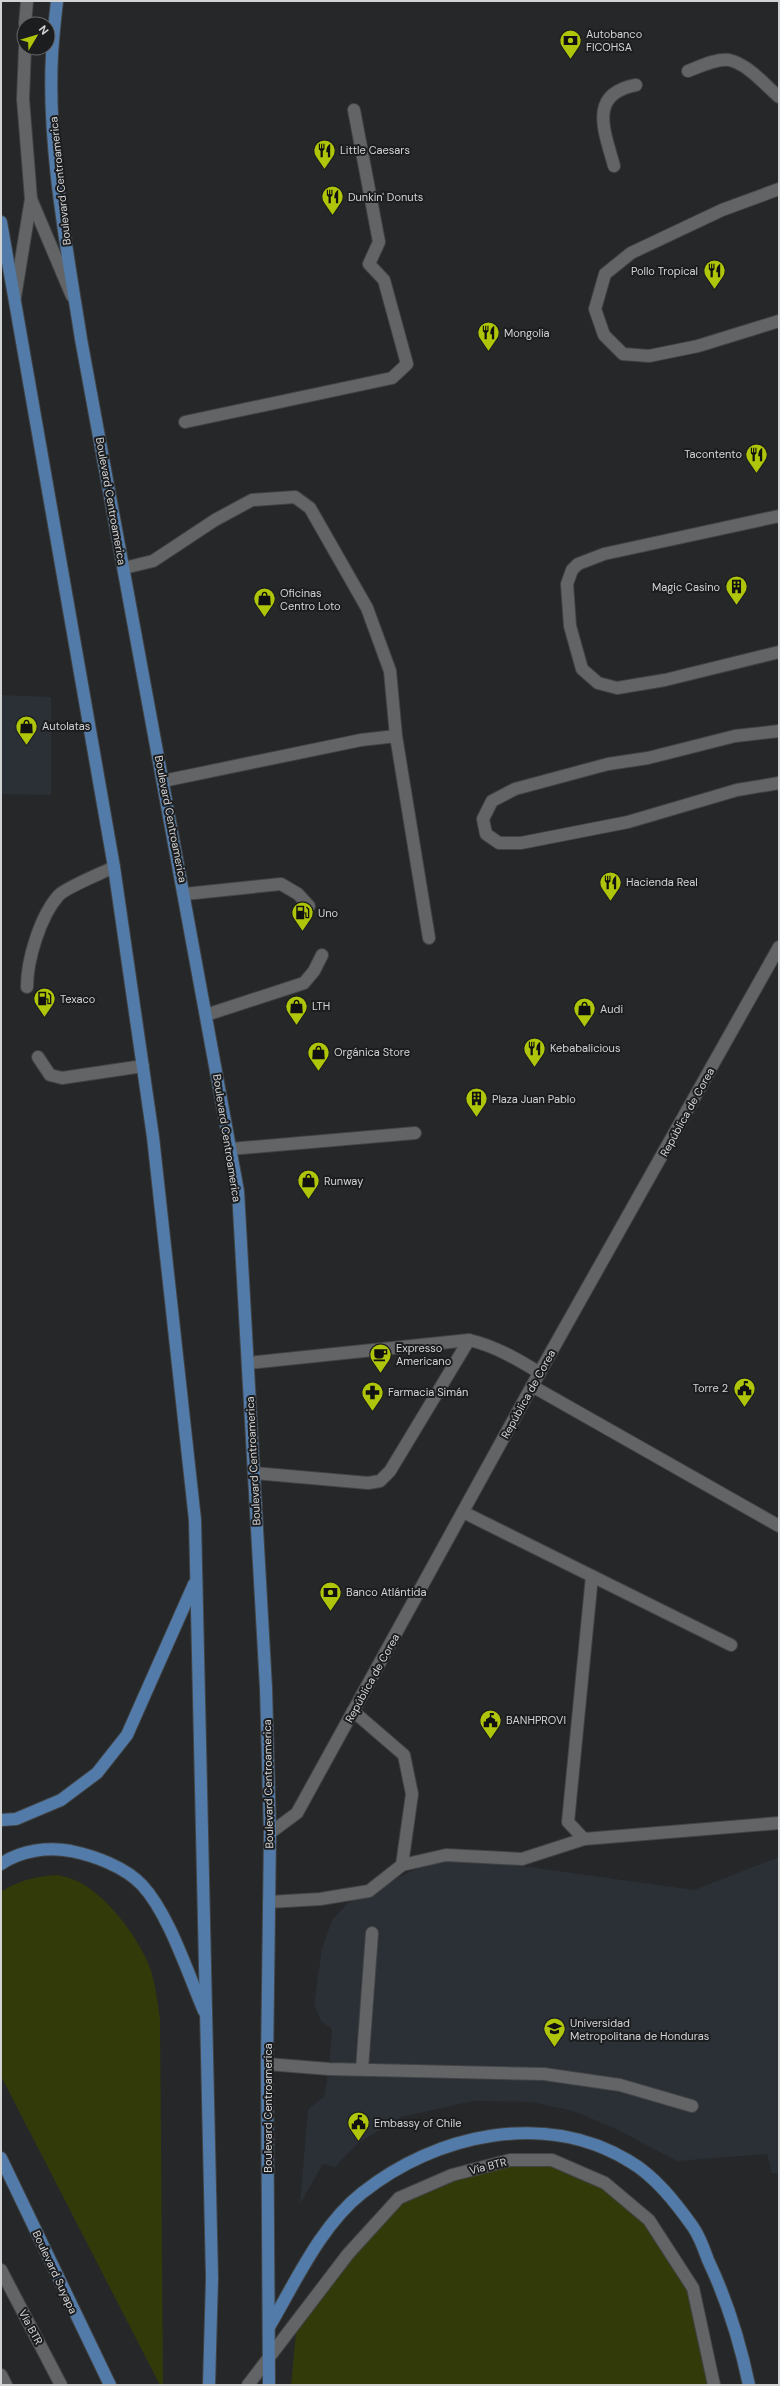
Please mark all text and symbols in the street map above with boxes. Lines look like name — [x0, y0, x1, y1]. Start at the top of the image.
north arrow — [16, 16, 56, 56]
text: N — [36, 22, 52, 37]
bank icon: Autobanco FICOHSA — [558, 27, 584, 60]
place label: Autobanco FICOHSA — [586, 27, 642, 54]
street label: Boulevard Centroamerica — [46, 116, 74, 246]
restaurant icon: Little Caesars — [311, 137, 337, 170]
place label: Little Caesars — [340, 143, 410, 157]
restaurant icon: Dunkin' Donuts — [319, 184, 345, 217]
place label: Dunkin' Donuts — [348, 190, 423, 204]
restaurant icon: Pollo Tropical — [701, 258, 727, 291]
place label: Pollo Tropical — [631, 264, 698, 278]
restaurant icon: Mongolia — [475, 320, 501, 353]
place label: Mongolia — [504, 326, 550, 340]
street label: Boulevard Centroamerica — [93, 436, 129, 566]
restaurant icon: Tacontento — [744, 441, 770, 474]
place label: Tacontento — [684, 447, 742, 461]
building icon: Magic Casino — [723, 574, 749, 607]
place label: Magic Casino — [652, 580, 720, 594]
shop icon: Oficinas Centro Loto — [251, 586, 277, 619]
place label: Oficinas Centro Loto — [280, 586, 341, 613]
shop icon: Autolatas — [13, 713, 39, 746]
place label: Autolatas — [42, 719, 90, 733]
street label: Boulevard Centroamerica — [152, 754, 190, 884]
restaurant icon: Hacienda Real — [597, 869, 623, 902]
place label: Hacienda Real — [626, 875, 698, 889]
fuel station icon: Uno — [289, 900, 315, 933]
place label: Uno — [318, 906, 338, 920]
fuel station icon: Texaco — [31, 986, 57, 1019]
place label: Texaco — [60, 992, 95, 1006]
shop icon: LTH — [283, 993, 309, 1026]
shop icon: Audi — [571, 996, 597, 1029]
place label: LTH — [312, 999, 330, 1013]
place label: Audi — [600, 1002, 623, 1016]
restaurant icon: Kebabalicious — [521, 1035, 547, 1068]
shop icon: Orgánica Store — [305, 1039, 331, 1072]
place label: Kebabalicious — [550, 1041, 620, 1055]
place label: Orgánica Store — [334, 1045, 410, 1059]
street label: República de Corea — [657, 1065, 717, 1159]
street label: Boulevard Centroamerica — [210, 1073, 244, 1203]
building icon: Plaza Juan Pablo — [463, 1086, 489, 1119]
place label: Plaza Juan Pablo — [492, 1092, 576, 1106]
shop icon: Runway — [295, 1168, 321, 1201]
place label: Runway — [324, 1174, 363, 1188]
cafe icon: Expresso Americano — [368, 1341, 394, 1374]
place label: Expresso Americano — [396, 1341, 451, 1368]
street label: República de Corea — [498, 1347, 558, 1441]
public building icon: Torre 2 — [731, 1375, 757, 1408]
pharmacy icon: Farmacia Simán — [360, 1379, 386, 1412]
place label: Torre 2 — [693, 1381, 728, 1395]
place label: Farmacia Simán — [388, 1385, 468, 1399]
street label: Boulevard Centroamerica — [243, 1396, 263, 1526]
bank icon: Banco Atlántida — [317, 1579, 343, 1612]
place label: Banco Atlántida — [346, 1585, 426, 1599]
street label: República de Corea — [342, 1631, 402, 1725]
public building icon: BANHPROVI — [478, 1707, 504, 1740]
place label: BANHPROVI — [506, 1713, 566, 1727]
street label: Boulevard Centroamerica — [260, 1719, 276, 1849]
school or university icon: Universidad Metropolitana de Honduras — [542, 2016, 568, 2049]
place label: Universidad Metropolitana de Honduras — [570, 2016, 709, 2043]
street label: Boulevard Centroamerica — [261, 2043, 275, 2173]
public building icon: Embassy of Chile — [345, 2110, 371, 2143]
place label: Embassy of Chile — [374, 2116, 461, 2130]
street label: Vía BTR — [468, 2155, 508, 2177]
street label: Boulevard Suyapa — [30, 2228, 80, 2316]
street label: Vía BTR — [16, 2307, 46, 2347]

